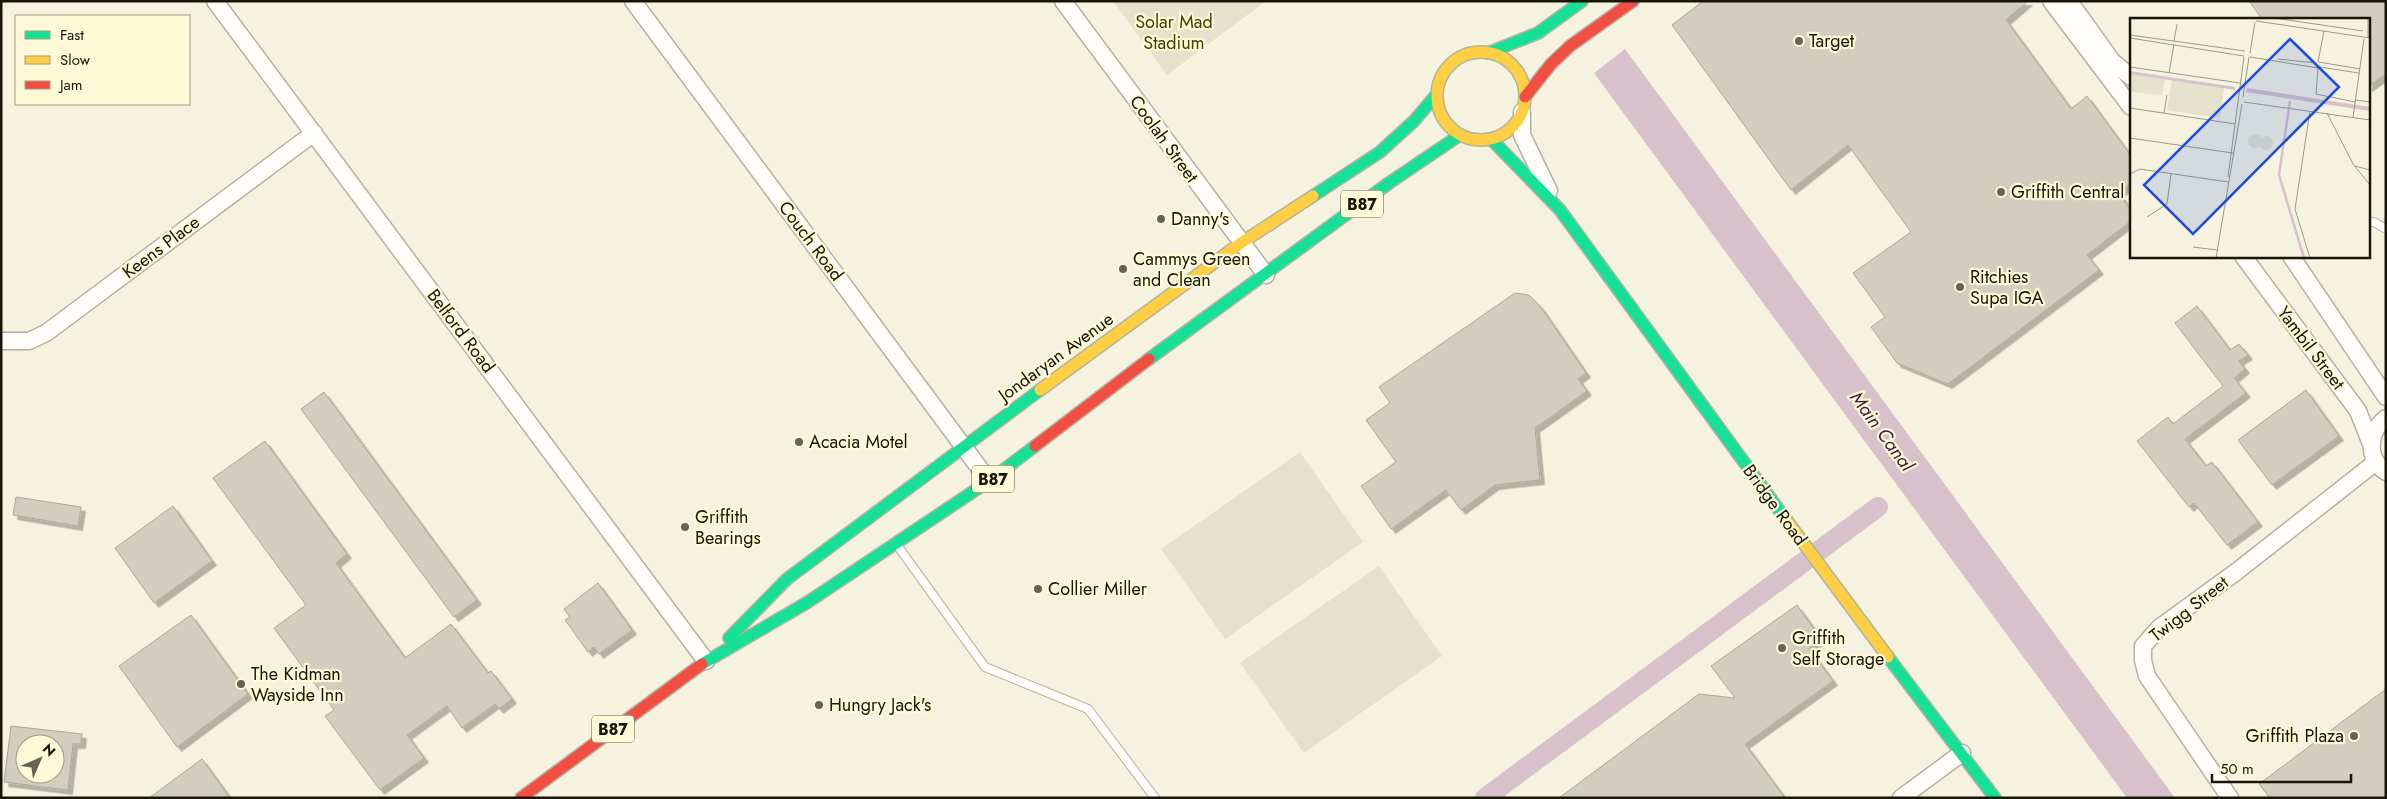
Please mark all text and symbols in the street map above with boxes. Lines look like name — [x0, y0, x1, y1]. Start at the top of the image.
park label: Solar Mad Stadium — [1135, 9, 1213, 56]
legend — [15, 15, 190, 105]
inset map — [2130, 18, 2370, 258]
text: Fast — [60, 24, 84, 46]
place label: Target — [1809, 28, 1855, 54]
marker: Target — [1793, 35, 1805, 47]
text: Slow — [60, 49, 91, 71]
text: Jam — [58, 74, 83, 96]
street label: Coolah Street — [1123, 90, 1205, 189]
place label: Griffith Central — [2011, 179, 2124, 205]
marker: Griffith Central — [1995, 186, 2007, 198]
road number: B87 — [1341, 190, 1383, 218]
street label: Couch Road — [772, 196, 850, 286]
place label: Danny's — [1171, 206, 1229, 232]
street label: Keens Place — [117, 209, 205, 285]
marker: Danny's — [1155, 213, 1167, 225]
place label: Cammys Green and Clean — [1133, 246, 1250, 293]
marker: Cammys Green and Clean — [1117, 263, 1129, 275]
place label: Ritchies Supa IGA — [1970, 264, 2043, 311]
marker: Ritchies Supa IGA — [1954, 281, 1966, 293]
street label: Belford Road — [421, 284, 501, 378]
street label: Yambil Street — [2271, 301, 2351, 396]
street label: Jondaryan Avenue — [991, 306, 1119, 409]
water label: Main Canal — [1844, 385, 1921, 477]
place label: Acacia Motel — [809, 429, 908, 455]
marker: Acacia Motel — [793, 436, 805, 448]
street label: Bridge Road — [1737, 459, 1813, 551]
road number: B87 — [972, 466, 1014, 492]
place label: Griffith Bearings — [695, 504, 761, 551]
marker: Griffith Bearings — [679, 521, 691, 533]
street label: Twigg Street — [2144, 570, 2234, 648]
place label: Collier Miller — [1048, 576, 1148, 602]
marker: Collier Miller — [1032, 583, 1044, 595]
place label: Griffith Self Storage — [1792, 625, 1884, 672]
marker: Griffith Self Storage — [1776, 642, 1788, 654]
place label: The Kidman Wayside Inn — [251, 661, 344, 708]
marker: The Kidman Wayside Inn — [235, 678, 247, 690]
place label: Hungry Jack's — [829, 692, 931, 718]
marker: Hungry Jack's — [813, 699, 825, 711]
road number: B87 — [592, 716, 634, 742]
place label: Griffith Plaza — [2245, 723, 2344, 749]
marker: Griffith Plaza — [2348, 730, 2360, 742]
north arrow — [15, 734, 65, 784]
text: N — [38, 739, 60, 761]
scale bar — [2212, 752, 2351, 784]
text: 50 m — [2220, 758, 2254, 780]

